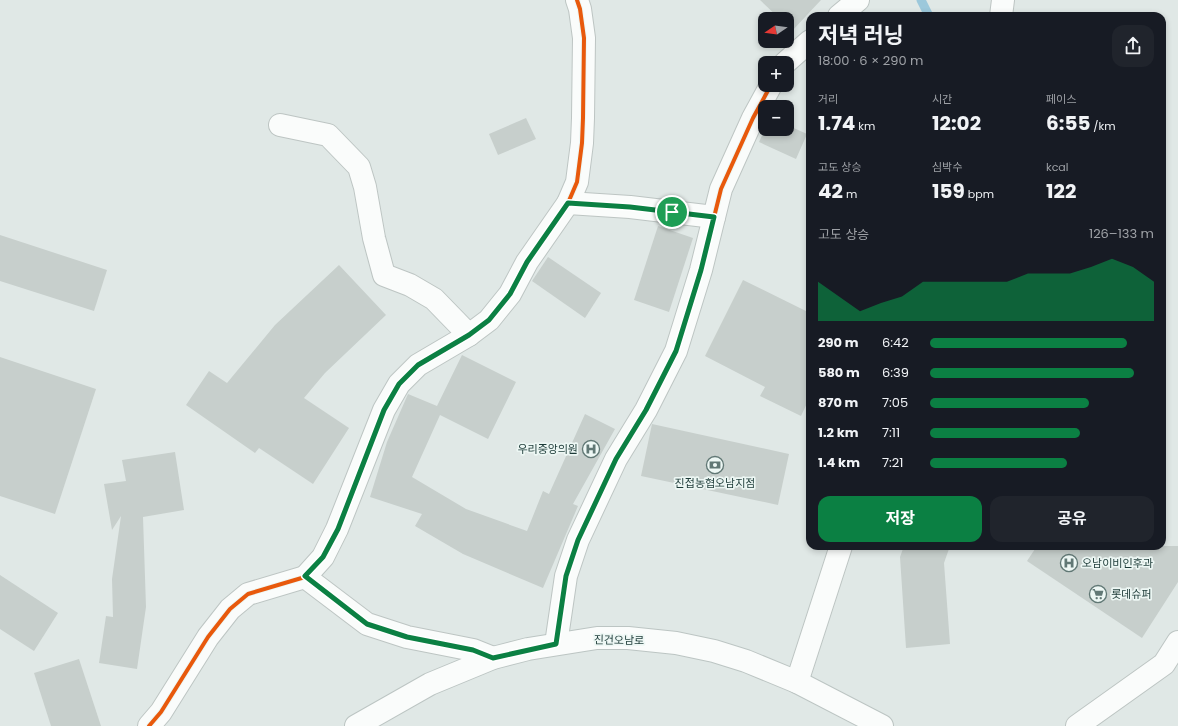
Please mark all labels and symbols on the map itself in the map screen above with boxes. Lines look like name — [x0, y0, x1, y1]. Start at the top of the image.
north arrow — [758, 12, 794, 48]
pin — [655, 195, 689, 229]
hospital icon: 우리중앙의원 — [581, 439, 601, 459]
place label: 우리중앙의원 — [517, 441, 578, 457]
bank icon: 진접농협오남지점 — [705, 455, 725, 475]
place label: 진접농협오남지점 — [675, 475, 755, 491]
hospital icon: 오남이비인후과 — [1059, 553, 1079, 573]
place label: 오남이비인후과 — [1082, 555, 1153, 571]
supermarket icon: 롯데슈퍼 — [1088, 584, 1108, 604]
place label: 롯데슈퍼 — [1111, 586, 1151, 602]
street label: 진건오남로 — [594, 632, 644, 648]

